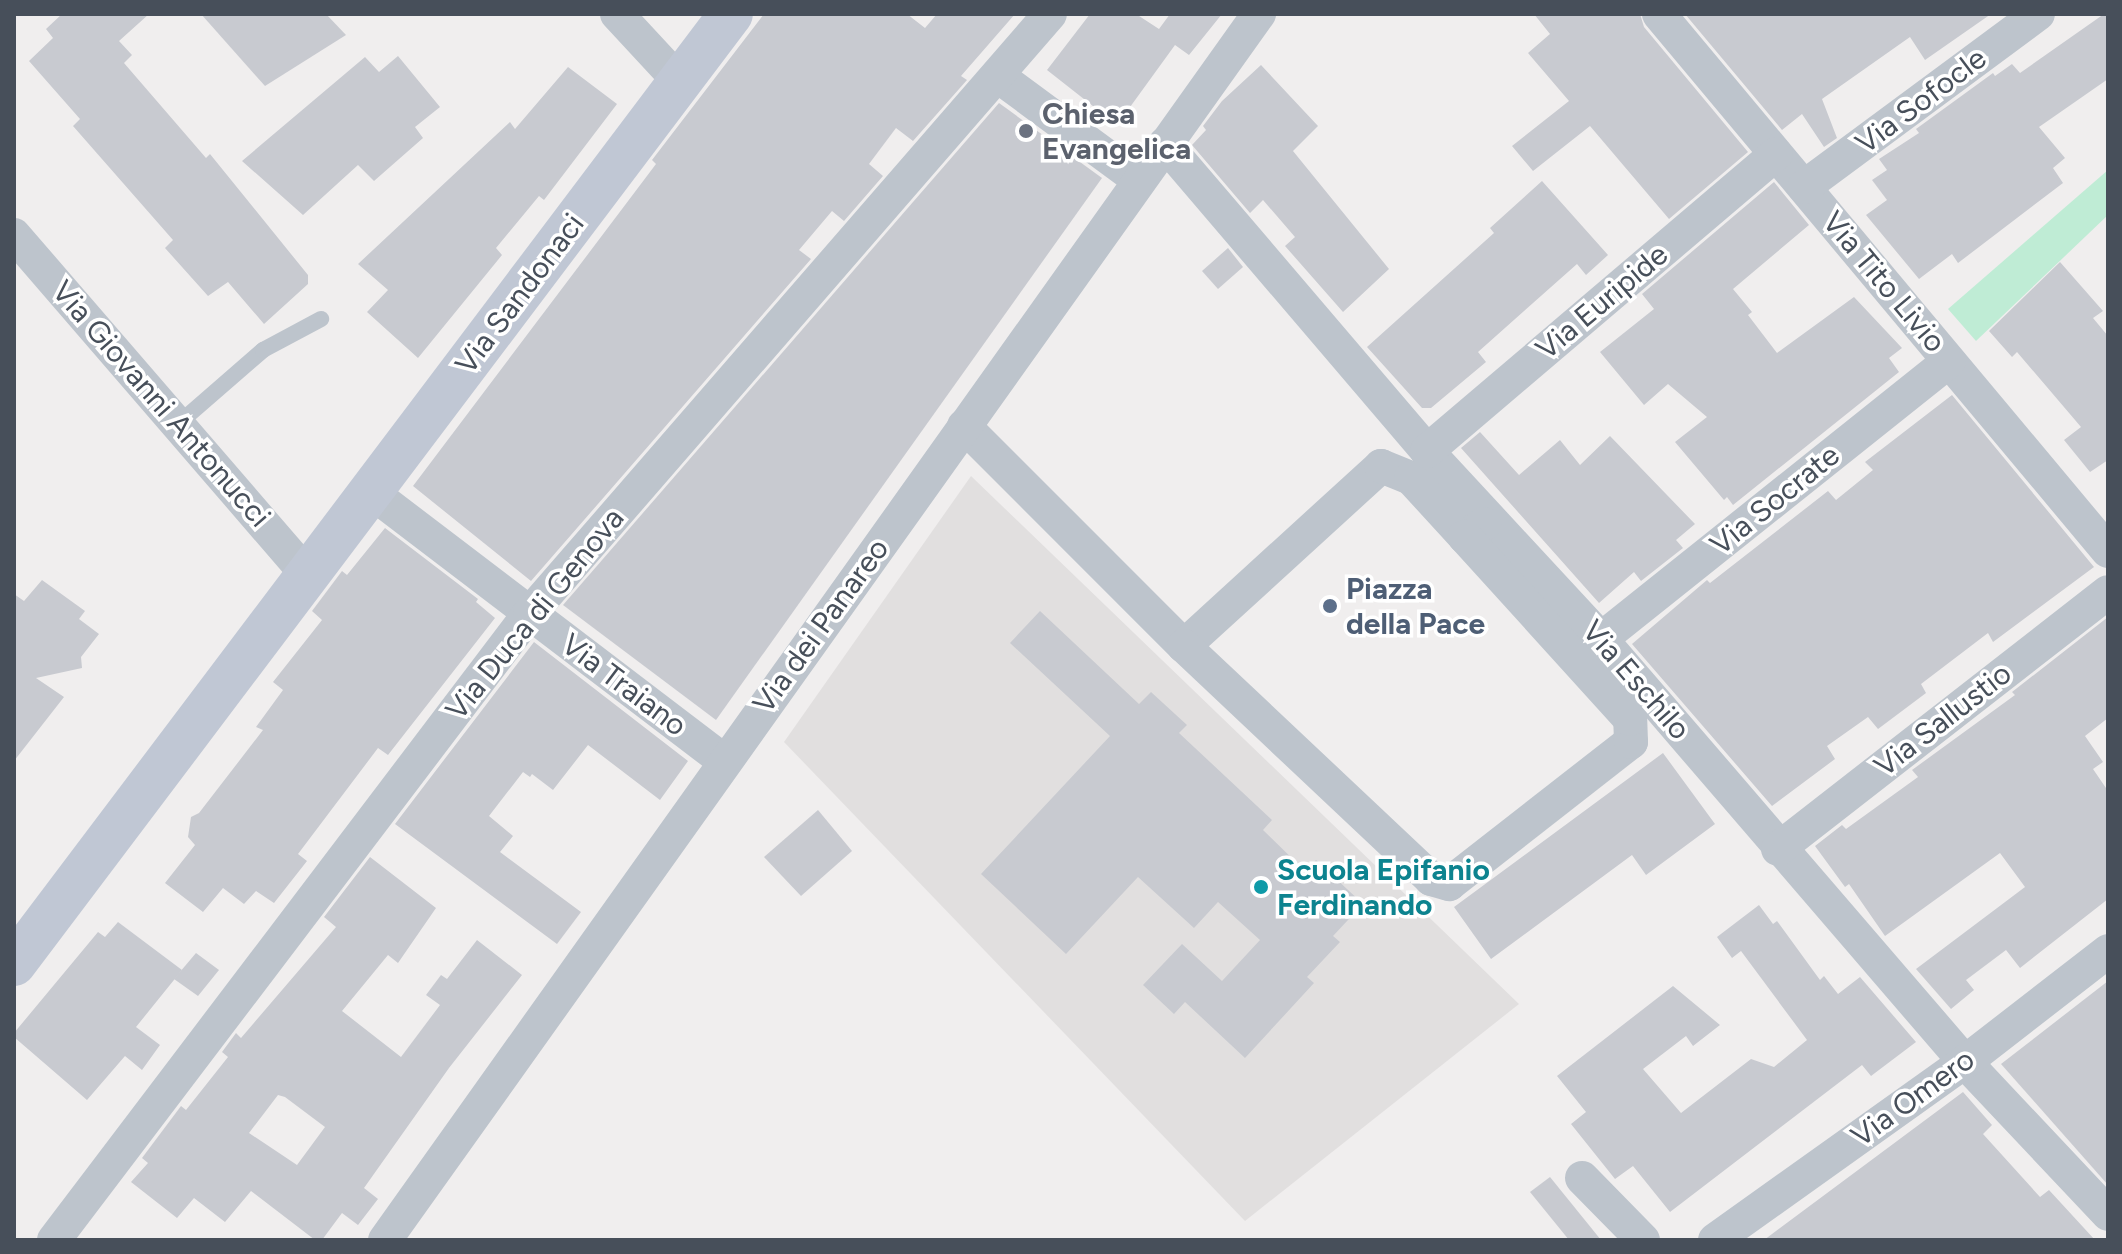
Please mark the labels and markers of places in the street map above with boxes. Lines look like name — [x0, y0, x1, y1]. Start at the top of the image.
place label: Chiesa Evangelica — [1042, 96, 1191, 166]
marker: Chiesa Evangelica — [1017, 122, 1035, 140]
place label: Piazza della Pace — [1346, 571, 1485, 642]
marker: Piazza della Pace — [1321, 597, 1339, 615]
place label: Scuola Epifanio Ferdinando — [1277, 852, 1490, 922]
marker: Scuola Epifanio Ferdinando — [1252, 878, 1270, 896]

